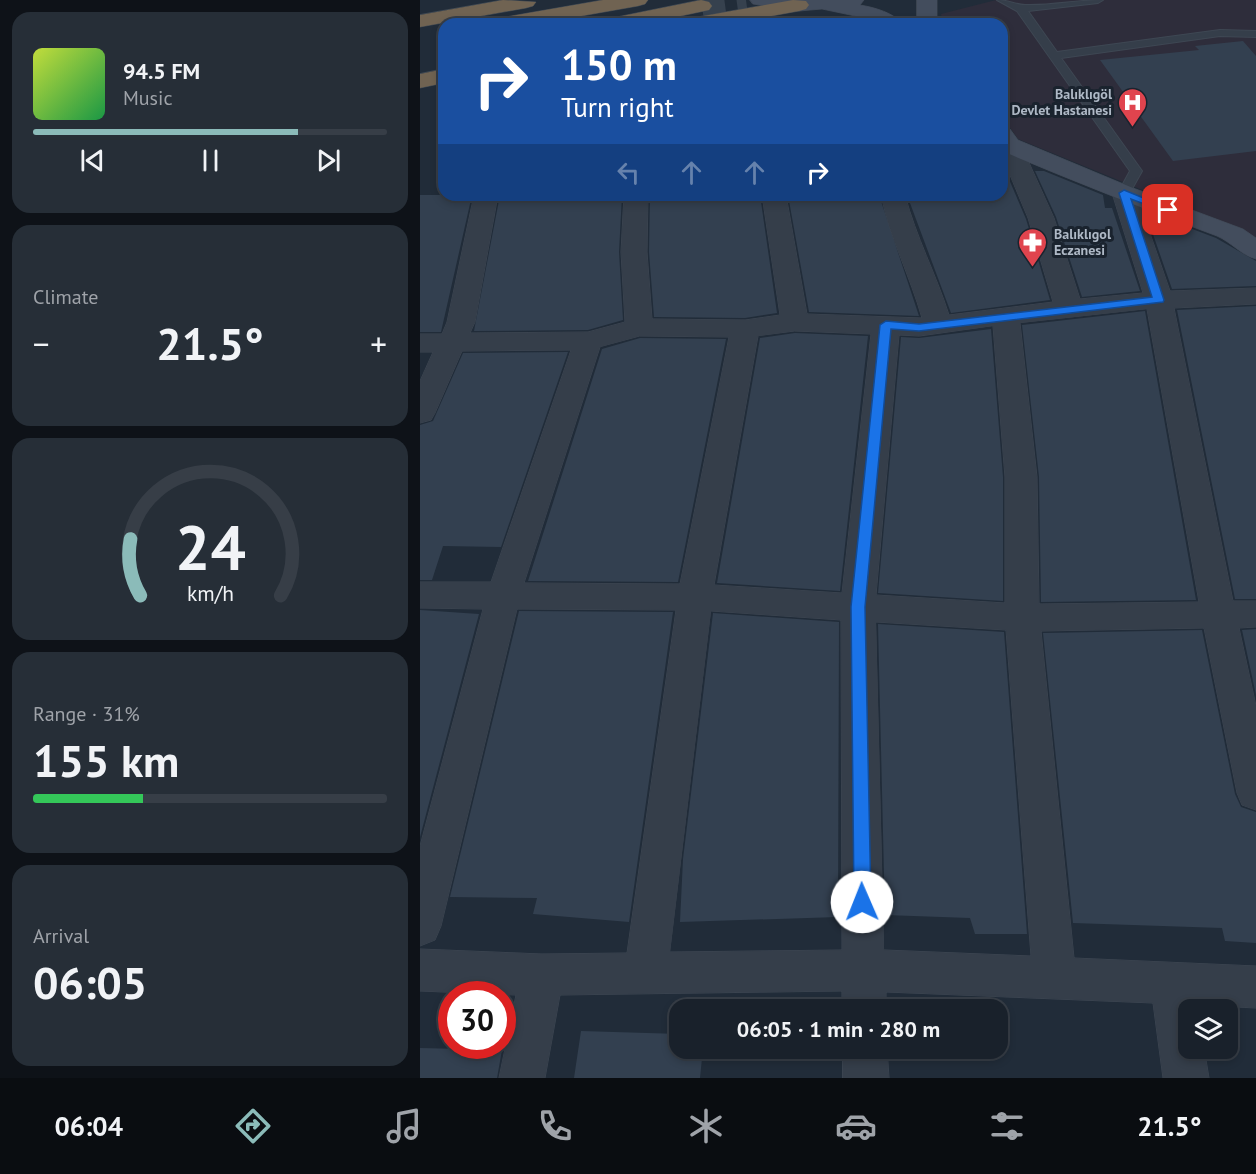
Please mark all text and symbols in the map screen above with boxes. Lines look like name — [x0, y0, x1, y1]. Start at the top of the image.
text: 150 m — [561, 37, 677, 92]
icon: right — [462, 42, 540, 120]
text: 94.5 FM — [123, 57, 200, 85]
text: Music — [123, 85, 172, 111]
place label: Balıklıgöl Devlet Hastanesi — [1011, 85, 1113, 119]
hospital icon: Balıklıgöl Devlet Hastanesi — [1117, 86, 1149, 128]
text: Turn right — [561, 90, 674, 124]
icon: previous — [76, 144, 109, 177]
icon: pause — [194, 144, 227, 177]
icon: next — [312, 144, 345, 177]
icon: left — [612, 156, 645, 189]
icon: ahead — [675, 156, 708, 189]
icon: ahead — [738, 156, 771, 189]
icon: right — [801, 156, 834, 189]
pin — [1142, 184, 1193, 235]
icon: arrive — [1151, 193, 1184, 226]
place label: Balıklıgol Eczanesi — [1054, 225, 1112, 259]
pharmacy icon: Balıklıgol Eczanesi — [1017, 226, 1049, 268]
text: Climate — [33, 284, 99, 310]
text: 21.5° — [156, 314, 264, 372]
text: − — [33, 322, 50, 365]
text: + — [370, 322, 387, 365]
text: 24 — [175, 506, 245, 587]
text: km/h — [186, 579, 233, 607]
text: Range · 31% — [33, 701, 140, 727]
text: 155 km — [33, 731, 179, 789]
position arrow — [830, 870, 894, 934]
text: Arrival — [33, 923, 89, 949]
text: 06:05 — [33, 953, 147, 1011]
speed limit sign: 30 — [438, 981, 516, 1059]
map controls — [1178, 999, 1238, 1059]
button: layers — [1178, 999, 1238, 1059]
text: 06:05 · 1 min · 280 m — [737, 1015, 940, 1043]
icon: directions — [232, 1105, 274, 1147]
icon: music — [383, 1105, 425, 1147]
icon: phone — [534, 1105, 576, 1147]
icon: climate — [685, 1105, 727, 1147]
icon: car — [835, 1105, 877, 1147]
icon: filters — [986, 1105, 1028, 1147]
text: 06:04 — [54, 1109, 123, 1143]
text: 21.5° — [1137, 1109, 1202, 1143]

